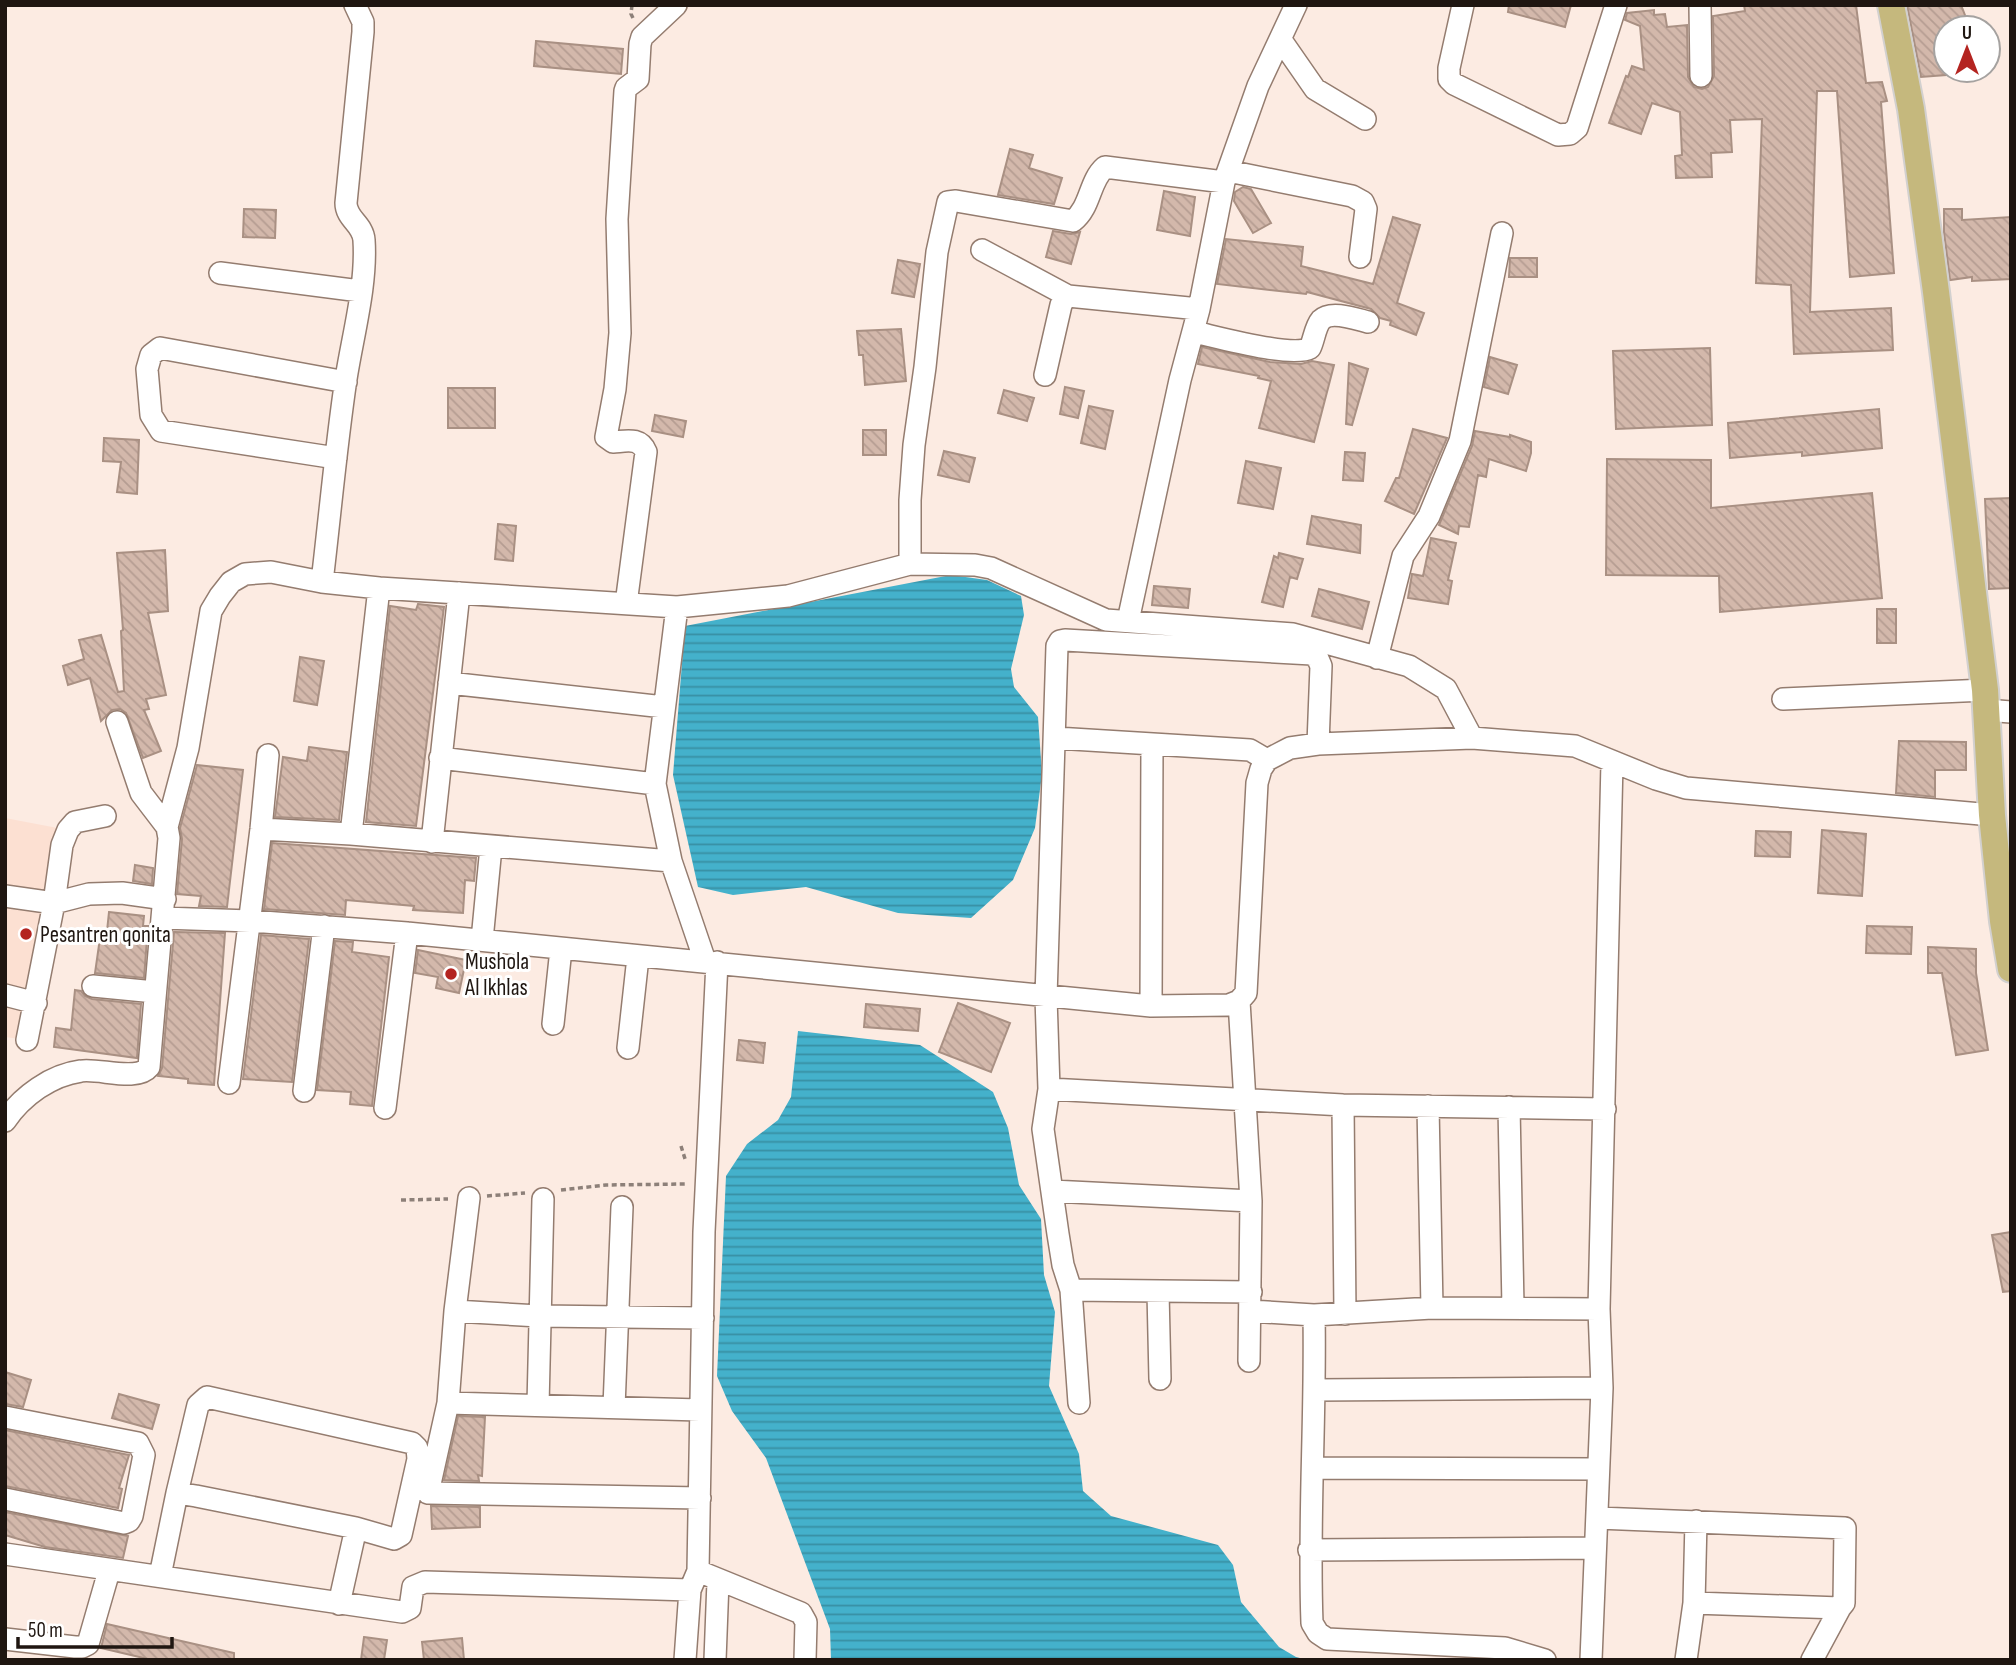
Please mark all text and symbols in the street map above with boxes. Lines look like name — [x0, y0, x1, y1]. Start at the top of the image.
north arrow — [1932, 14, 2002, 84]
text: U — [1962, 22, 1972, 45]
place label: Pesantren qonita — [40, 921, 171, 949]
marker: Pesantren qonita — [18, 926, 34, 942]
place label: Mushola Al Ikhlas — [464, 948, 529, 1002]
marker: Mushola Al Ikhlas — [443, 966, 459, 982]
scale bar — [18, 1606, 172, 1650]
text: 50 m — [28, 1618, 63, 1643]

